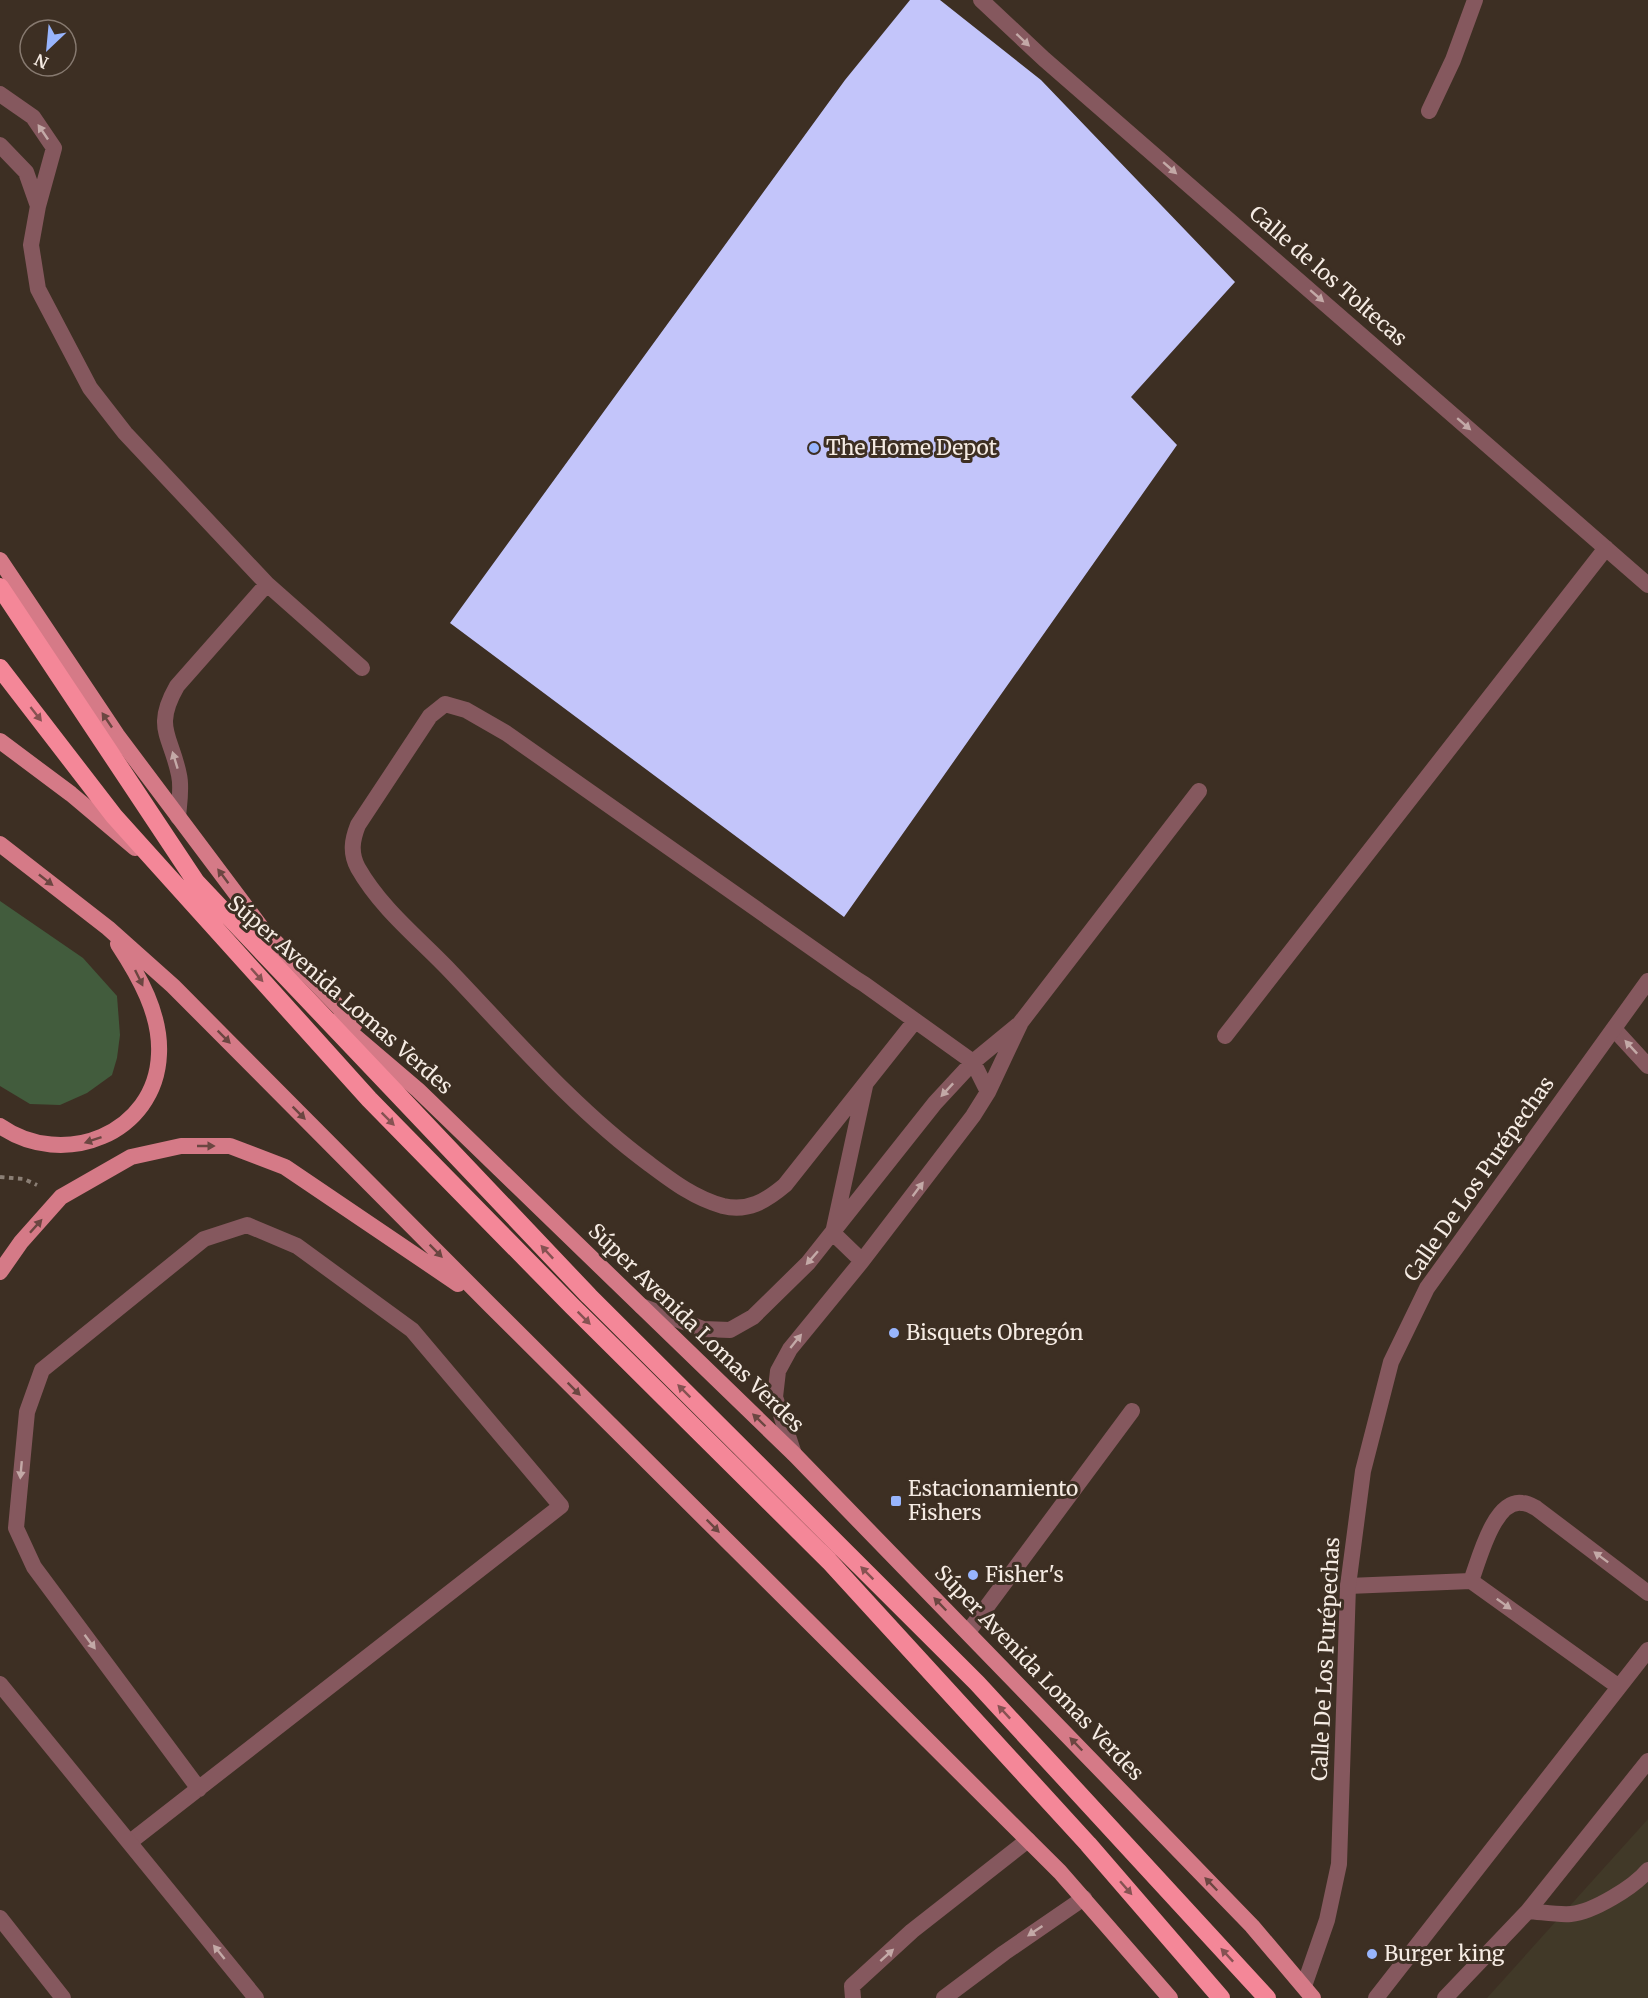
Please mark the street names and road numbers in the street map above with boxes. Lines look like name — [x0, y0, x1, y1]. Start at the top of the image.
street label: Calle de los Toltecas — [1244, 200, 1413, 352]
street label: Súper Avenida Lomas Verdes — [222, 889, 458, 1100]
street label: Calle De Los Purépechas — [1397, 1071, 1560, 1287]
street label: Súper Avenida Lomas Verdes — [583, 1217, 810, 1438]
street label: Calle De Los Purépechas — [1306, 1536, 1345, 1782]
street label: Súper Avenida Lomas Verdes — [929, 1559, 1150, 1786]

